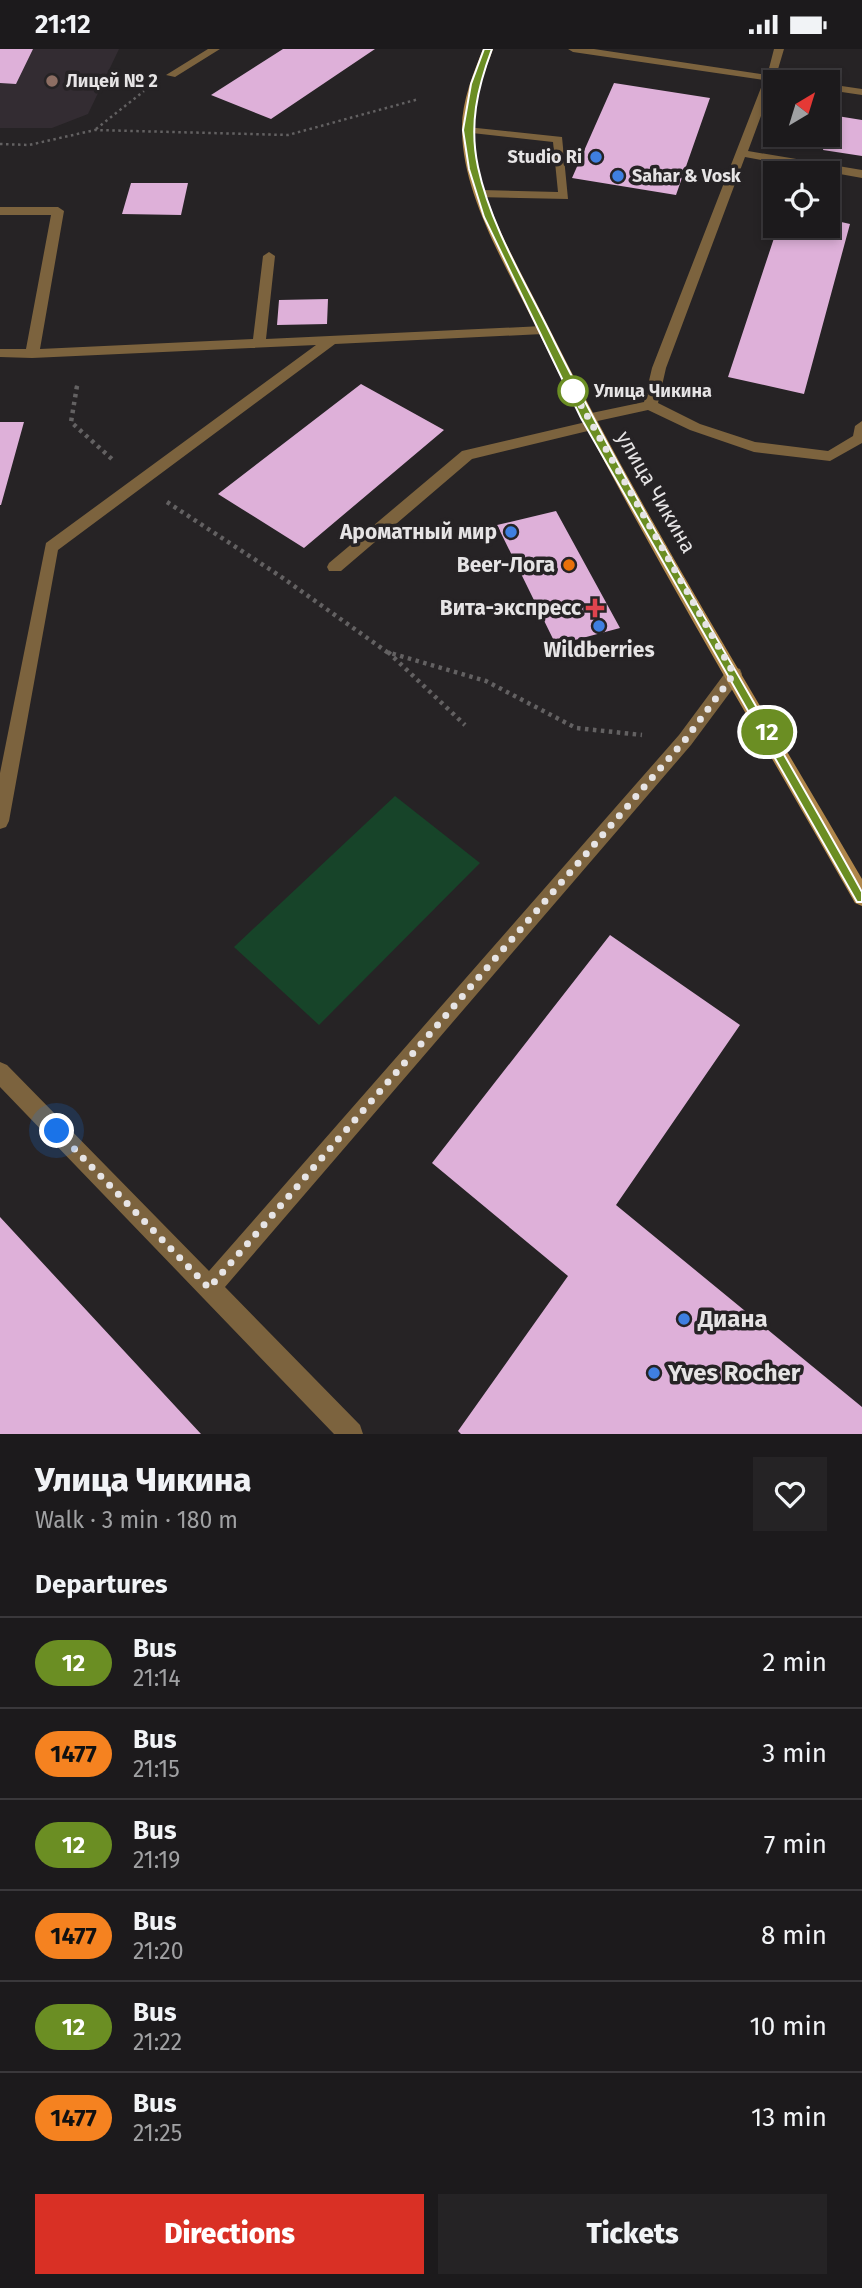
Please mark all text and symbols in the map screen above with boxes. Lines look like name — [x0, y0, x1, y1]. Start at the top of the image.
text: 21:12 — [35, 9, 91, 40]
place label: Лицей № 2 — [66, 70, 158, 92]
north arrow — [763, 70, 840, 147]
map controls — [763, 70, 840, 238]
marker: Лицей № 2 — [44, 73, 60, 89]
place label: Studio Ri — [508, 146, 582, 168]
marker: Studio Ri — [588, 149, 604, 165]
button: locate — [763, 161, 840, 238]
place label: Sahar & Vosk — [632, 165, 742, 187]
marker: Sahar & Vosk — [610, 168, 626, 184]
marker: Улица Чикина — [558, 376, 588, 406]
place label: Улица Чикина — [593, 380, 712, 402]
street label: улица Чикина — [611, 426, 701, 558]
place label: Ароматный мир — [339, 519, 497, 545]
marker: Ароматный мир — [503, 524, 519, 540]
place label: Beer-Лога — [457, 552, 555, 578]
marker: Beer-Лога — [561, 557, 577, 573]
place label: Вита-экспресс — [440, 595, 581, 621]
marker: Вита-экспресс — [587, 600, 603, 616]
marker: Wildberries — [591, 618, 607, 634]
place label: Wildberries — [543, 637, 655, 663]
line badge: 12 — [736, 709, 798, 755]
text: 12 — [755, 718, 779, 746]
your location — [39, 1113, 74, 1148]
place label: Диана — [697, 1305, 768, 1333]
marker: Диана — [676, 1311, 692, 1327]
place label: Yves Rocher — [667, 1359, 801, 1387]
marker: Yves Rocher — [646, 1365, 662, 1381]
button: heart — [753, 1457, 827, 1531]
text: Улица Чикина — [35, 1460, 251, 1500]
text: Walk · 3 min · 180 m — [35, 1506, 238, 1534]
text: Departures — [35, 1569, 168, 1600]
text: Bus — [133, 1633, 176, 1664]
text: 2 min — [762, 1647, 827, 1678]
text: 12 — [62, 1649, 85, 1677]
text: 21:14 — [133, 1664, 181, 1692]
text: Bus — [133, 1724, 176, 1755]
text: 3 min — [762, 1738, 827, 1769]
text: 1477 — [50, 1740, 97, 1768]
text: 21:15 — [133, 1755, 180, 1783]
text: Bus — [133, 1815, 176, 1846]
text: 7 min — [764, 1829, 827, 1860]
text: 12 — [62, 1831, 85, 1859]
text: 21:19 — [133, 1846, 180, 1874]
text: Bus — [133, 1906, 176, 1937]
text: 8 min — [761, 1920, 827, 1951]
text: 1477 — [50, 1922, 97, 1950]
text: 21:20 — [133, 1937, 184, 1965]
text: Bus — [133, 1997, 176, 2028]
text: 10 min — [749, 2011, 827, 2042]
text: 12 — [62, 2013, 85, 2041]
text: 21:22 — [133, 2028, 182, 2056]
text: Bus — [133, 2088, 176, 2119]
text: 13 min — [751, 2102, 827, 2133]
text: 1477 — [50, 2104, 97, 2132]
text: 21:25 — [133, 2119, 182, 2147]
button: Directions — [35, 2194, 424, 2274]
button: Tickets — [438, 2194, 827, 2274]

